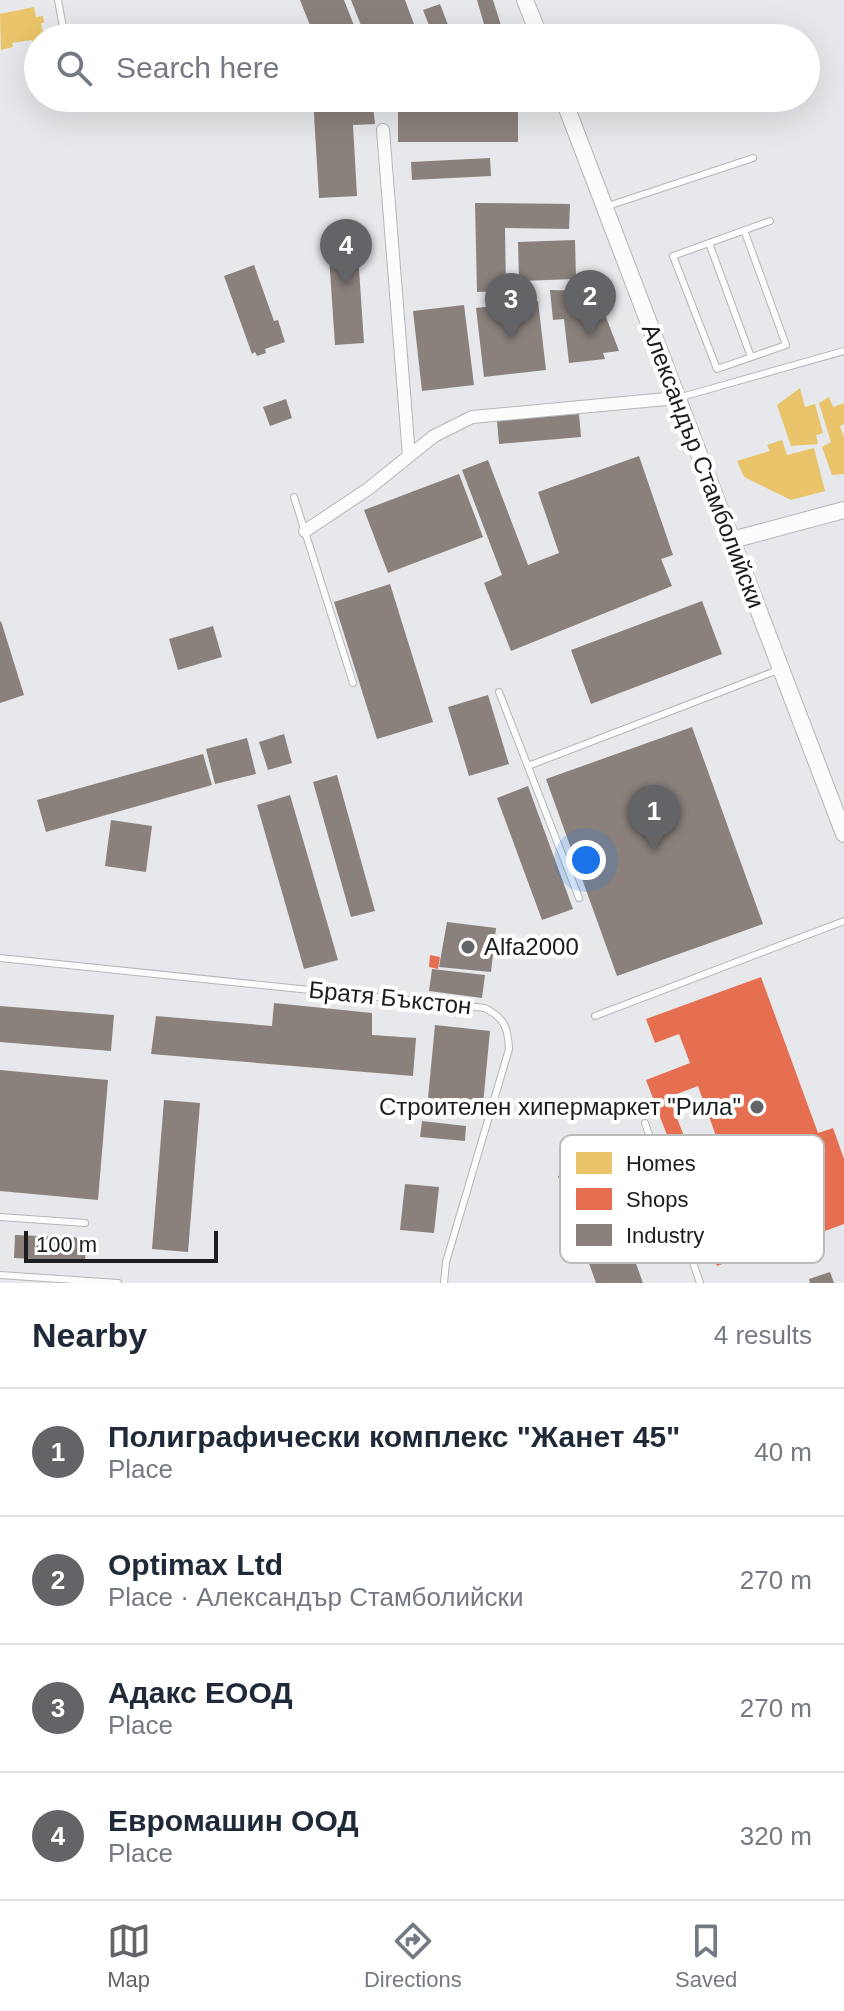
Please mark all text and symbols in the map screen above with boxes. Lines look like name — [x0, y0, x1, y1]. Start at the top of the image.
search box — [24, 24, 820, 112]
icon: search — [52, 46, 96, 90]
text: Search here — [116, 51, 279, 84]
pin: 4 — [320, 219, 372, 285]
pin: 2 — [564, 270, 616, 336]
pin: 3 — [485, 273, 537, 339]
street label: Александър Стамболийски — [637, 320, 770, 612]
pin: 1 — [628, 785, 680, 851]
your location — [566, 840, 606, 880]
place label: Alfa2000 — [484, 933, 579, 960]
marker: Alfa2000 — [459, 938, 477, 956]
street label: Братя Бъкстон — [307, 976, 473, 1019]
place label: Строителен хипермаркет "Рила" — [379, 1093, 741, 1120]
marker: Строителен хипермаркет "Рила" — [748, 1098, 766, 1116]
legend — [560, 1135, 824, 1263]
text: Homes — [626, 1151, 696, 1176]
text: Shops — [626, 1187, 688, 1212]
text: Industry — [626, 1223, 704, 1248]
scale bar — [24, 1227, 218, 1263]
text: 100 m — [36, 1232, 97, 1257]
text: Nearby — [32, 1316, 147, 1354]
text: 4 results — [714, 1320, 812, 1350]
text: Полиграфически комплекс "Жанет 45" — [108, 1420, 680, 1453]
text: 1 — [51, 1437, 65, 1467]
text: 40 m — [754, 1437, 812, 1467]
text: Place — [108, 1454, 173, 1484]
text: Optimax Ltd — [108, 1548, 283, 1581]
text: 2 — [51, 1565, 65, 1595]
text: 270 m — [740, 1565, 812, 1595]
text: Place · Александър Стамболийски — [108, 1582, 523, 1612]
text: Адакс ЕООД — [108, 1676, 293, 1709]
text: 3 — [51, 1693, 65, 1723]
text: 270 m — [740, 1693, 812, 1723]
text: Place — [108, 1710, 173, 1740]
text: Евромашин ООД — [108, 1804, 359, 1837]
text: 4 — [51, 1821, 65, 1851]
text: 320 m — [740, 1821, 812, 1851]
text: Place — [108, 1838, 173, 1868]
tab: Map — [107, 1919, 151, 1993]
tab: Directions — [364, 1919, 462, 1993]
tab: Saved — [675, 1919, 737, 1993]

